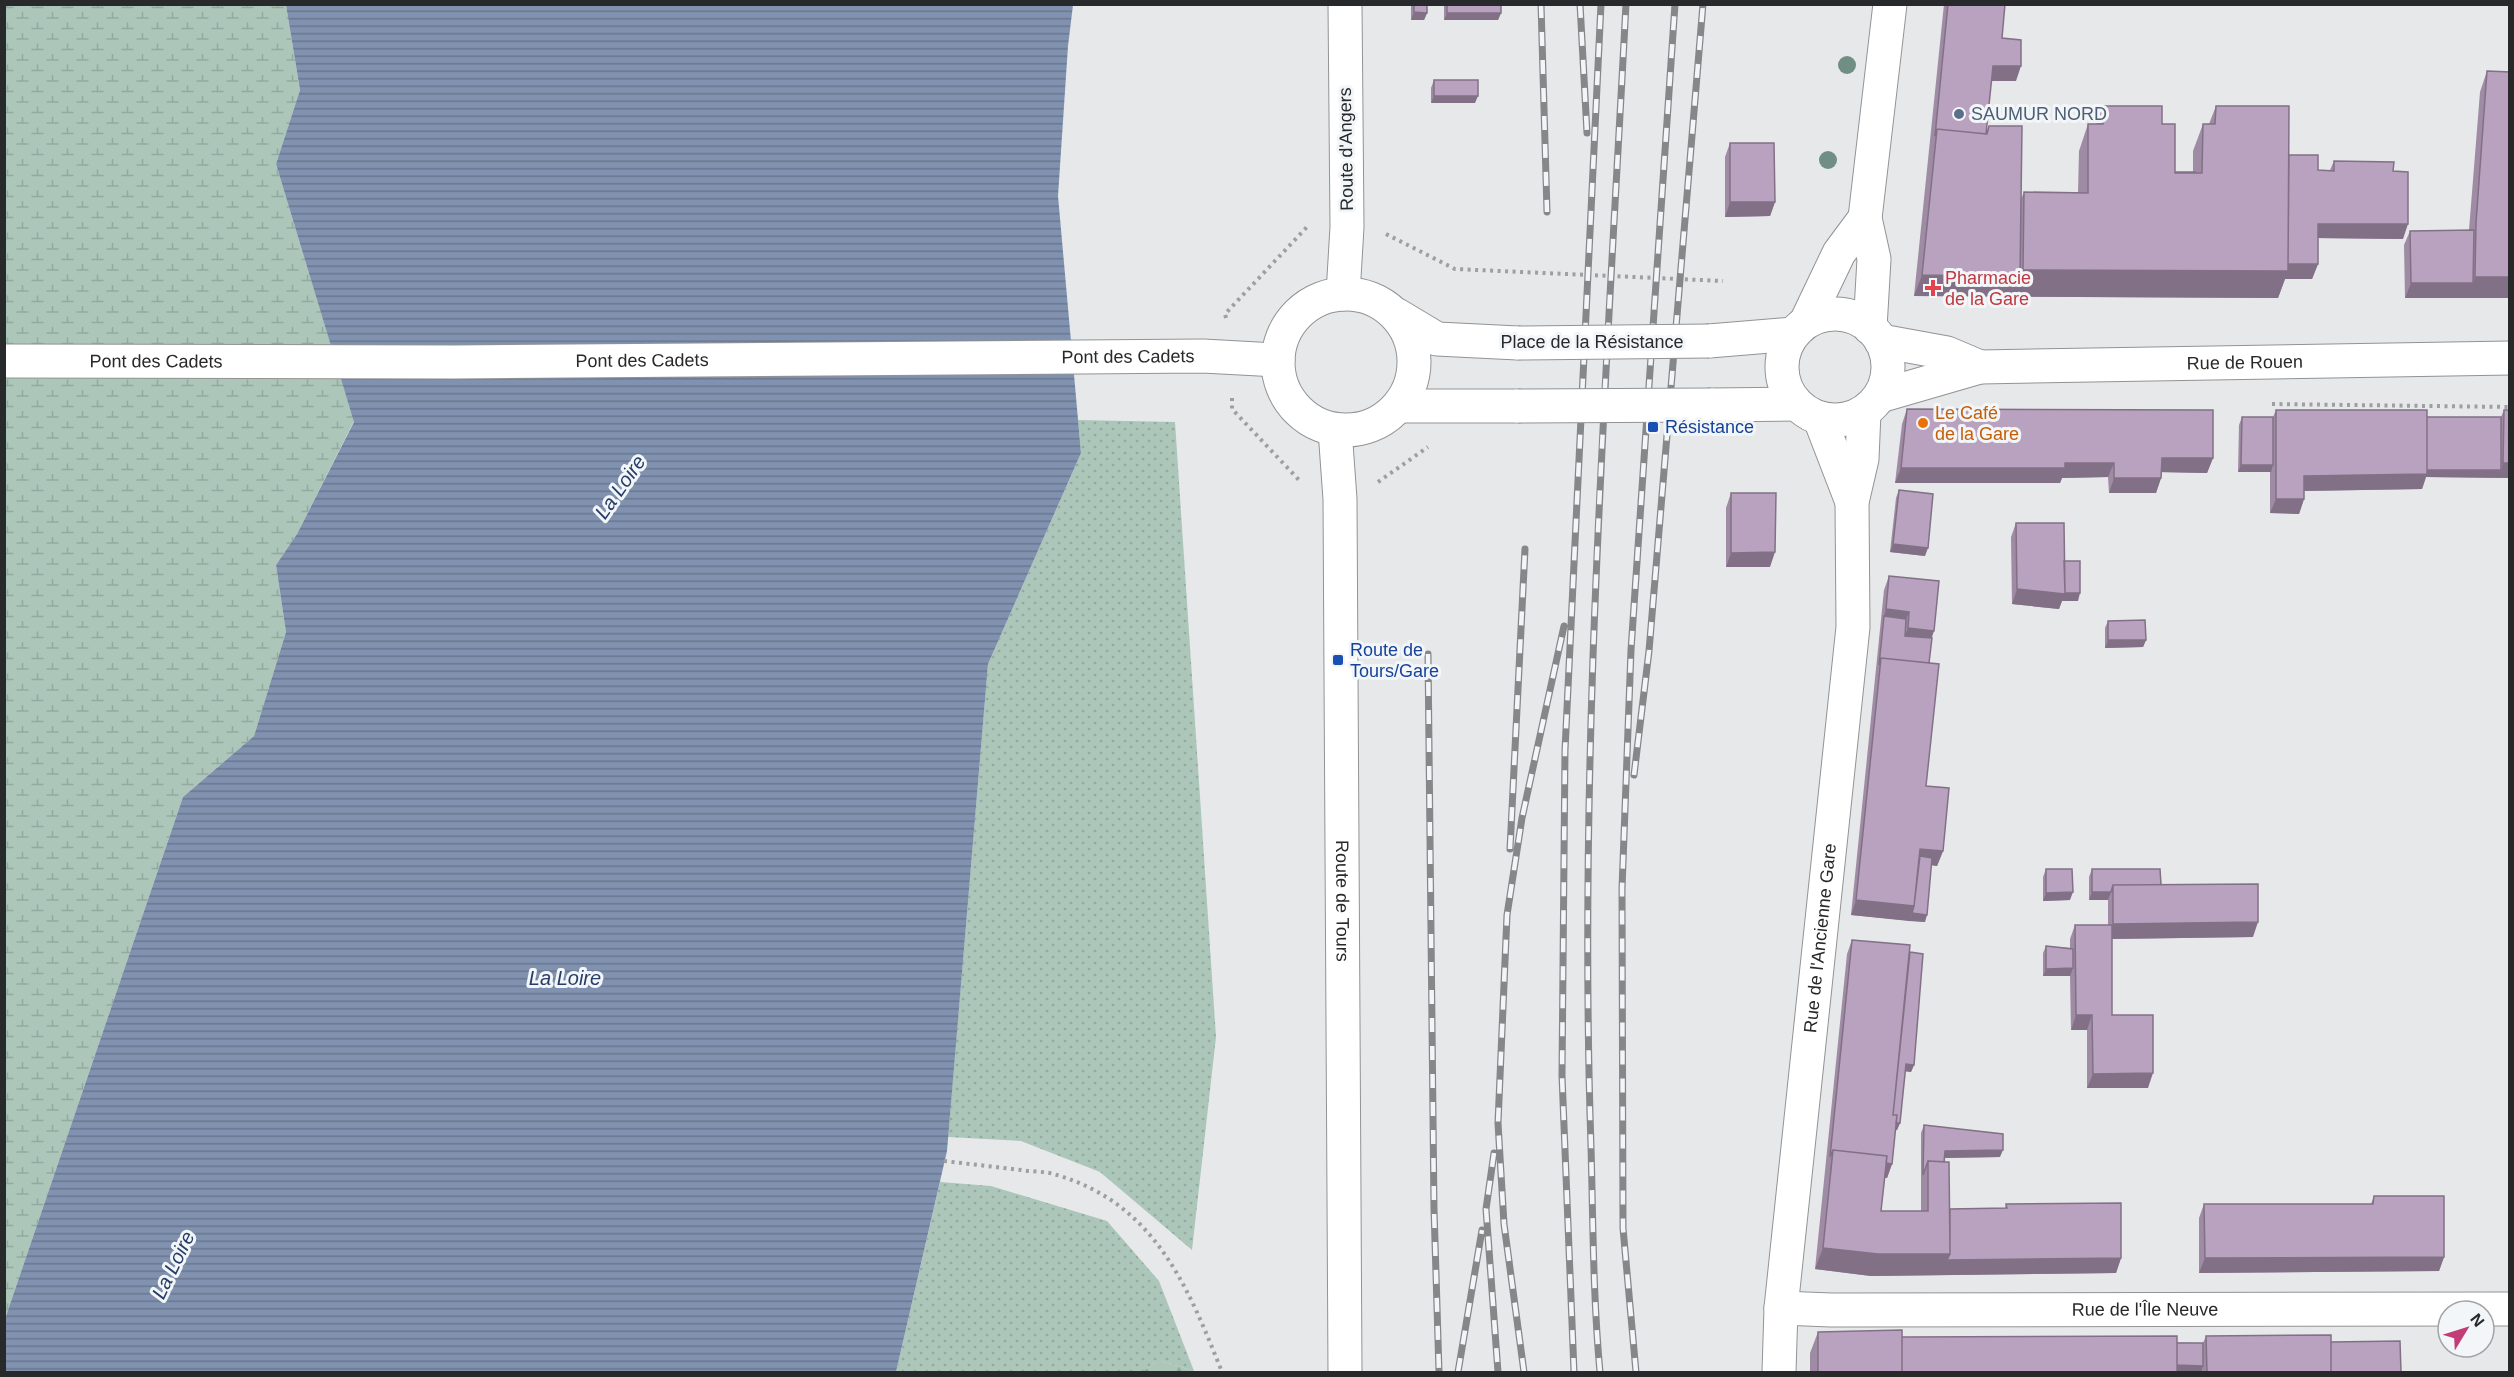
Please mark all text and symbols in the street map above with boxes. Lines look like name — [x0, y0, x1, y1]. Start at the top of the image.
street label: Route d'Angers — [1335, 87, 1357, 211]
place label: SAUMUR NORD — [1971, 104, 2107, 124]
marker: SAUMUR NORD — [1952, 107, 1966, 121]
place label: Pharmacie de la Gare — [1945, 268, 2031, 309]
marker: Pharmacie de la Gare — [1926, 281, 1940, 295]
street label: Place de la Résistance — [1500, 332, 1684, 352]
street label: Pont des Cadets — [1061, 346, 1195, 367]
street label: Pont des Cadets — [575, 350, 709, 371]
street label: Pont des Cadets — [89, 351, 223, 371]
street label: Rue de Rouen — [2187, 352, 2303, 373]
place label: Le Café de la Gare — [1935, 403, 2019, 444]
marker: Le Café de la Gare — [1916, 416, 1930, 430]
place label: Résistance — [1665, 417, 1754, 437]
marker: Résistance — [1646, 420, 1660, 434]
water label: La Loire — [590, 451, 650, 523]
place label: Route de Tours/Gare — [1350, 640, 1439, 681]
marker: Route de Tours/Gare — [1331, 653, 1345, 667]
street label: Route de Tours — [1332, 840, 1353, 962]
street label: Rue de l'Ancienne Gare — [1800, 842, 1840, 1034]
water label: La Loire — [529, 967, 601, 989]
water label: La Loire — [147, 1228, 199, 1302]
street label: Rue de l'Île Neuve — [2072, 1299, 2218, 1320]
north arrow — [2436, 1299, 2496, 1359]
text: N — [2467, 1310, 2488, 1330]

